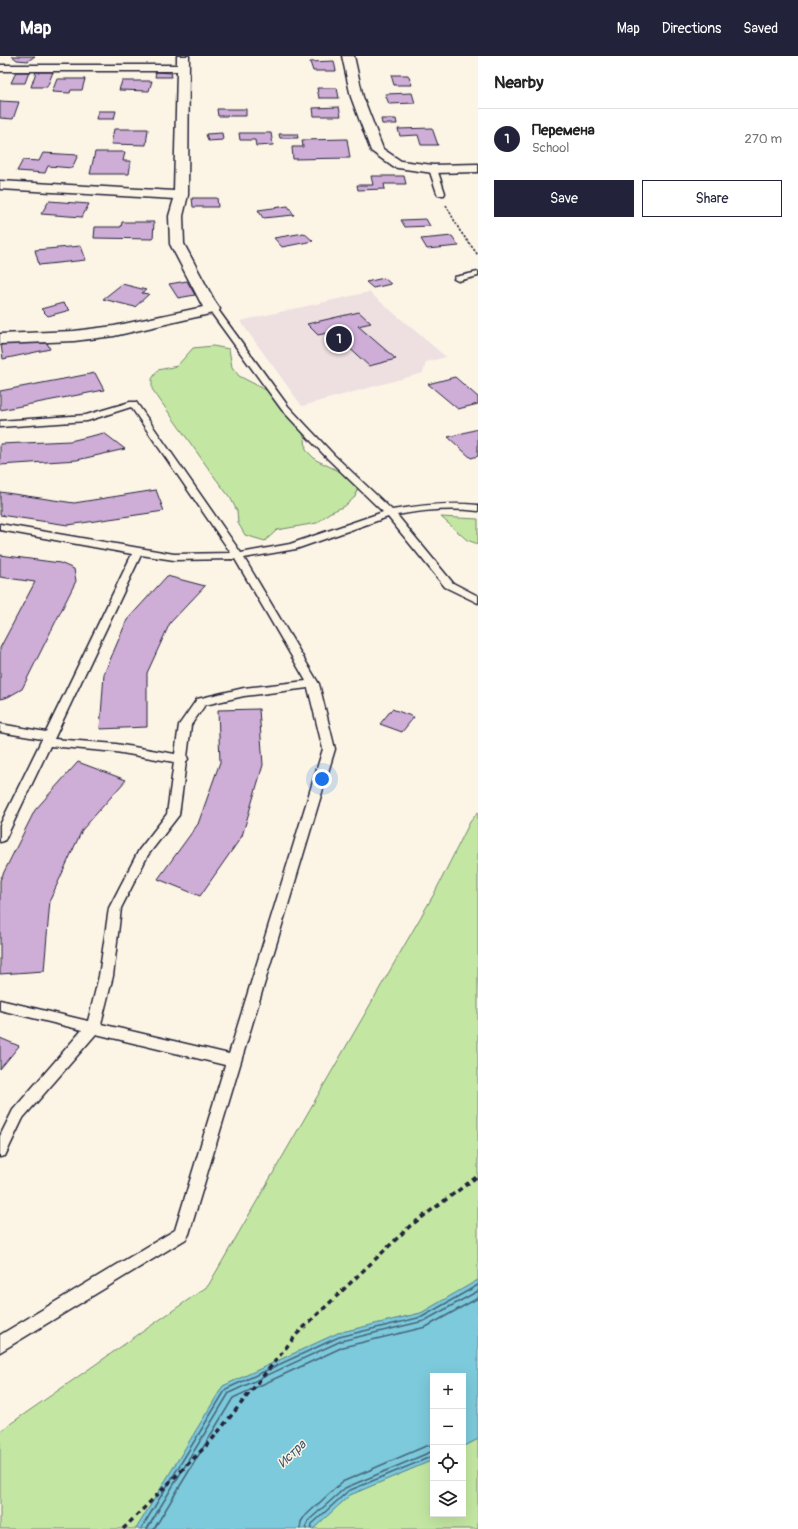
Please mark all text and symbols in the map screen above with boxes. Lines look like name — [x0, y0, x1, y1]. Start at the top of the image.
text: Map — [20, 16, 51, 40]
text: Map — [617, 20, 640, 37]
text: Directions — [662, 20, 721, 37]
text: Saved — [743, 20, 778, 37]
text: Nearby — [494, 72, 543, 93]
text: Перемена — [532, 121, 595, 140]
text: 1 — [504, 131, 510, 147]
text: 270 m — [745, 131, 782, 147]
text: School — [532, 140, 569, 156]
button: Save — [494, 180, 634, 217]
button: Share — [642, 180, 782, 217]
pin: 1 — [326, 324, 352, 354]
your location — [312, 769, 332, 789]
map controls — [430, 1373, 466, 1517]
button: + — [430, 1373, 466, 1409]
button: − — [430, 1409, 466, 1445]
water label: Истра — [275, 1436, 310, 1471]
button: locate — [430, 1445, 466, 1481]
button: layers — [430, 1481, 466, 1517]

